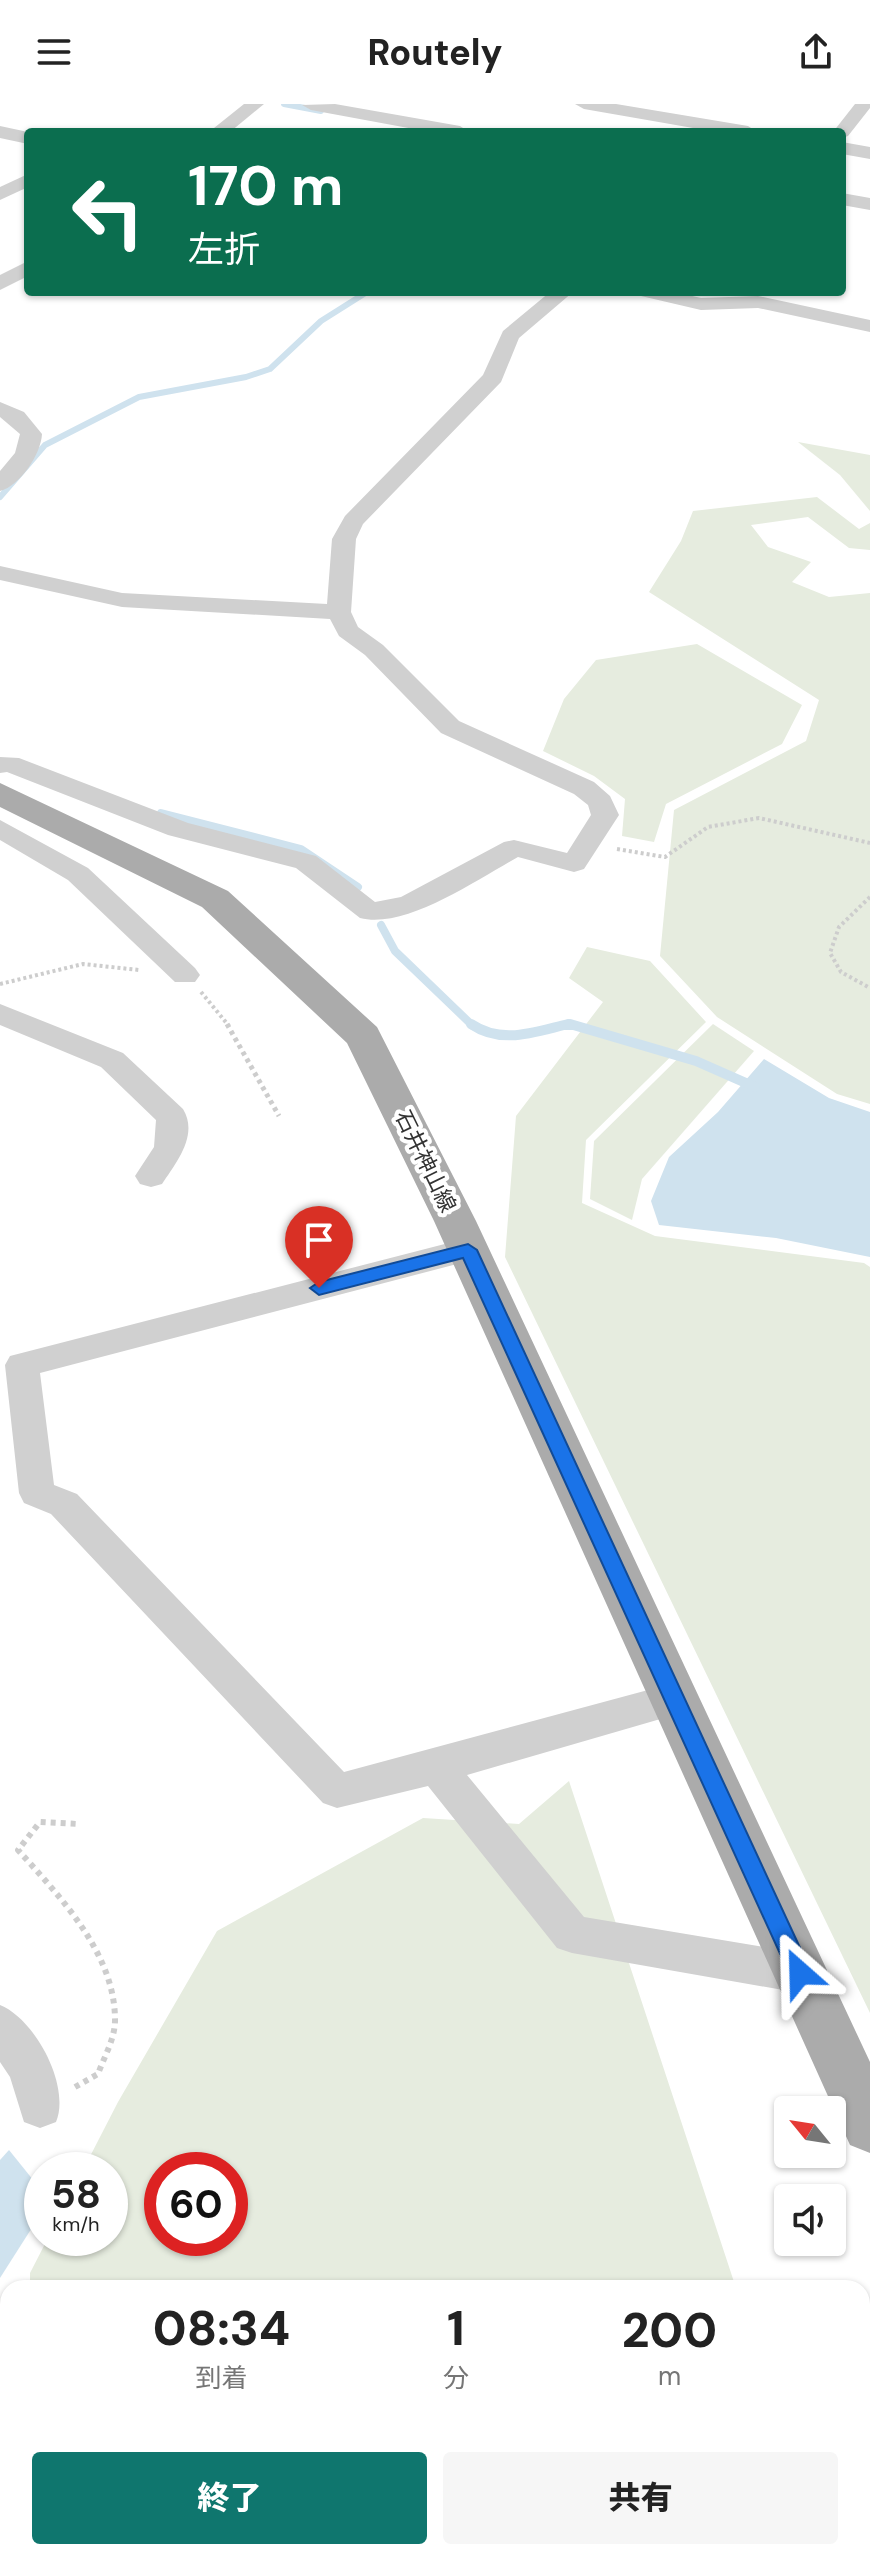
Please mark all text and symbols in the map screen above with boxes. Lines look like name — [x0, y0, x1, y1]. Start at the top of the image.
text: Routely — [368, 29, 502, 76]
icon: menu — [32, 30, 76, 74]
icon: share — [794, 30, 838, 74]
text: 170 m — [188, 149, 343, 222]
icon: left — [56, 160, 160, 264]
text: 左折 — [188, 226, 260, 273]
street label: 石井神山線 — [388, 1105, 463, 1217]
pin — [285, 1206, 353, 1288]
icon: arrive — [297, 1218, 341, 1262]
position arrow — [758, 1931, 842, 2015]
north arrow — [774, 2096, 846, 2168]
map controls — [774, 2096, 846, 2256]
speed limit sign: 60 — [144, 2152, 248, 2256]
text: 58 — [51, 2168, 101, 2220]
button: sound — [774, 2184, 846, 2256]
text: km/h — [52, 2211, 100, 2237]
text: 08:34 — [153, 2297, 290, 2360]
text: 1 — [447, 2297, 465, 2360]
text: 200 — [622, 2299, 717, 2362]
text: m — [658, 2359, 681, 2393]
text: 到着 — [195, 2361, 247, 2395]
text: 分 — [443, 2361, 469, 2395]
button: 終了 — [32, 2452, 427, 2544]
button: 共有 — [443, 2452, 838, 2544]

